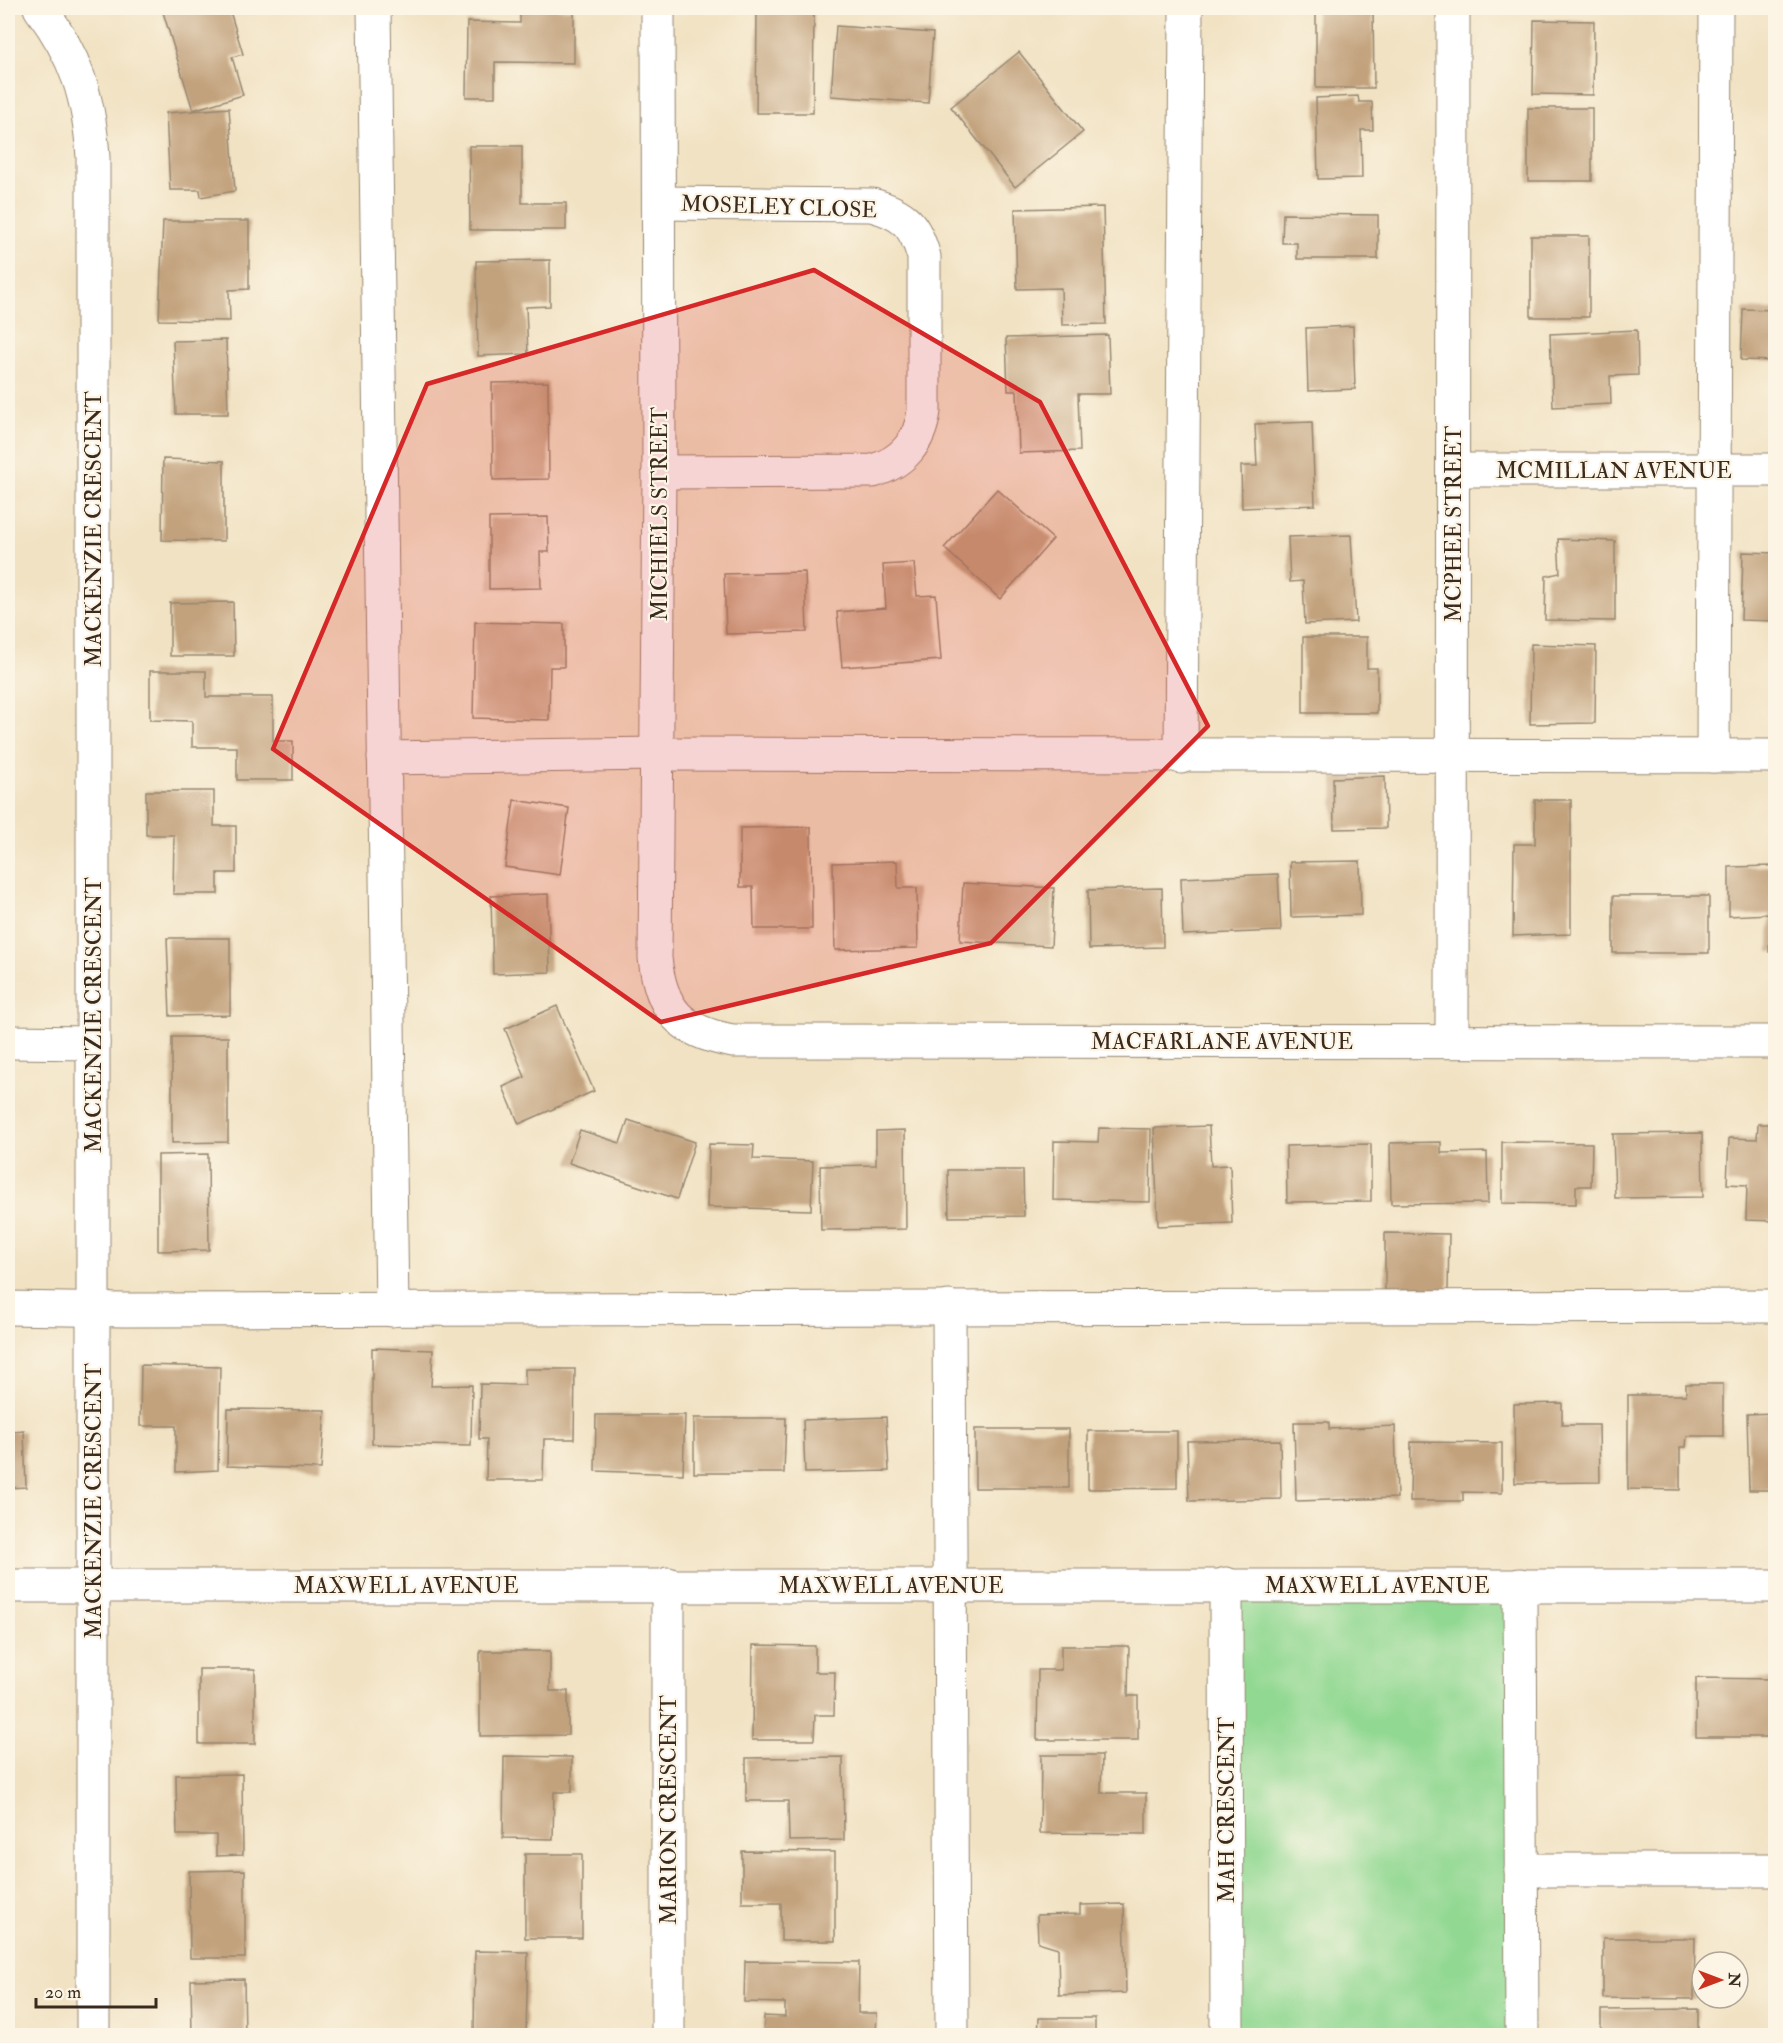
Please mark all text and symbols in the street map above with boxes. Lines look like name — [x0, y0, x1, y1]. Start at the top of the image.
street label: MOSELEY CLOSE — [680, 190, 878, 224]
street label: MACKENZIE CRESCENT — [80, 390, 108, 667]
street label: MICHIELS STREET — [646, 406, 674, 621]
street label: MCPHEE STREET — [1440, 425, 1468, 622]
street label: MCMILLAN AVENUE — [1496, 457, 1732, 485]
street label: MACKENZIE CRESCENT — [80, 876, 108, 1153]
street label: MACFARLANE AVENUE — [1091, 1028, 1353, 1056]
street label: MACKENZIE CRESCENT — [80, 1362, 108, 1639]
street label: MAXWELL AVENUE — [293, 1572, 519, 1600]
street label: MAXWELL AVENUE — [778, 1572, 1004, 1600]
street label: MAXWELL AVENUE — [1264, 1572, 1490, 1600]
street label: MARION CRESCENT — [655, 1695, 683, 1925]
street label: MAH CRESCENT — [1213, 1716, 1241, 1903]
north arrow — [1690, 1950, 1750, 2010]
scale bar — [36, 1971, 156, 2009]
text: N — [1724, 1972, 1744, 1988]
text: 20 m — [45, 1981, 81, 2004]

